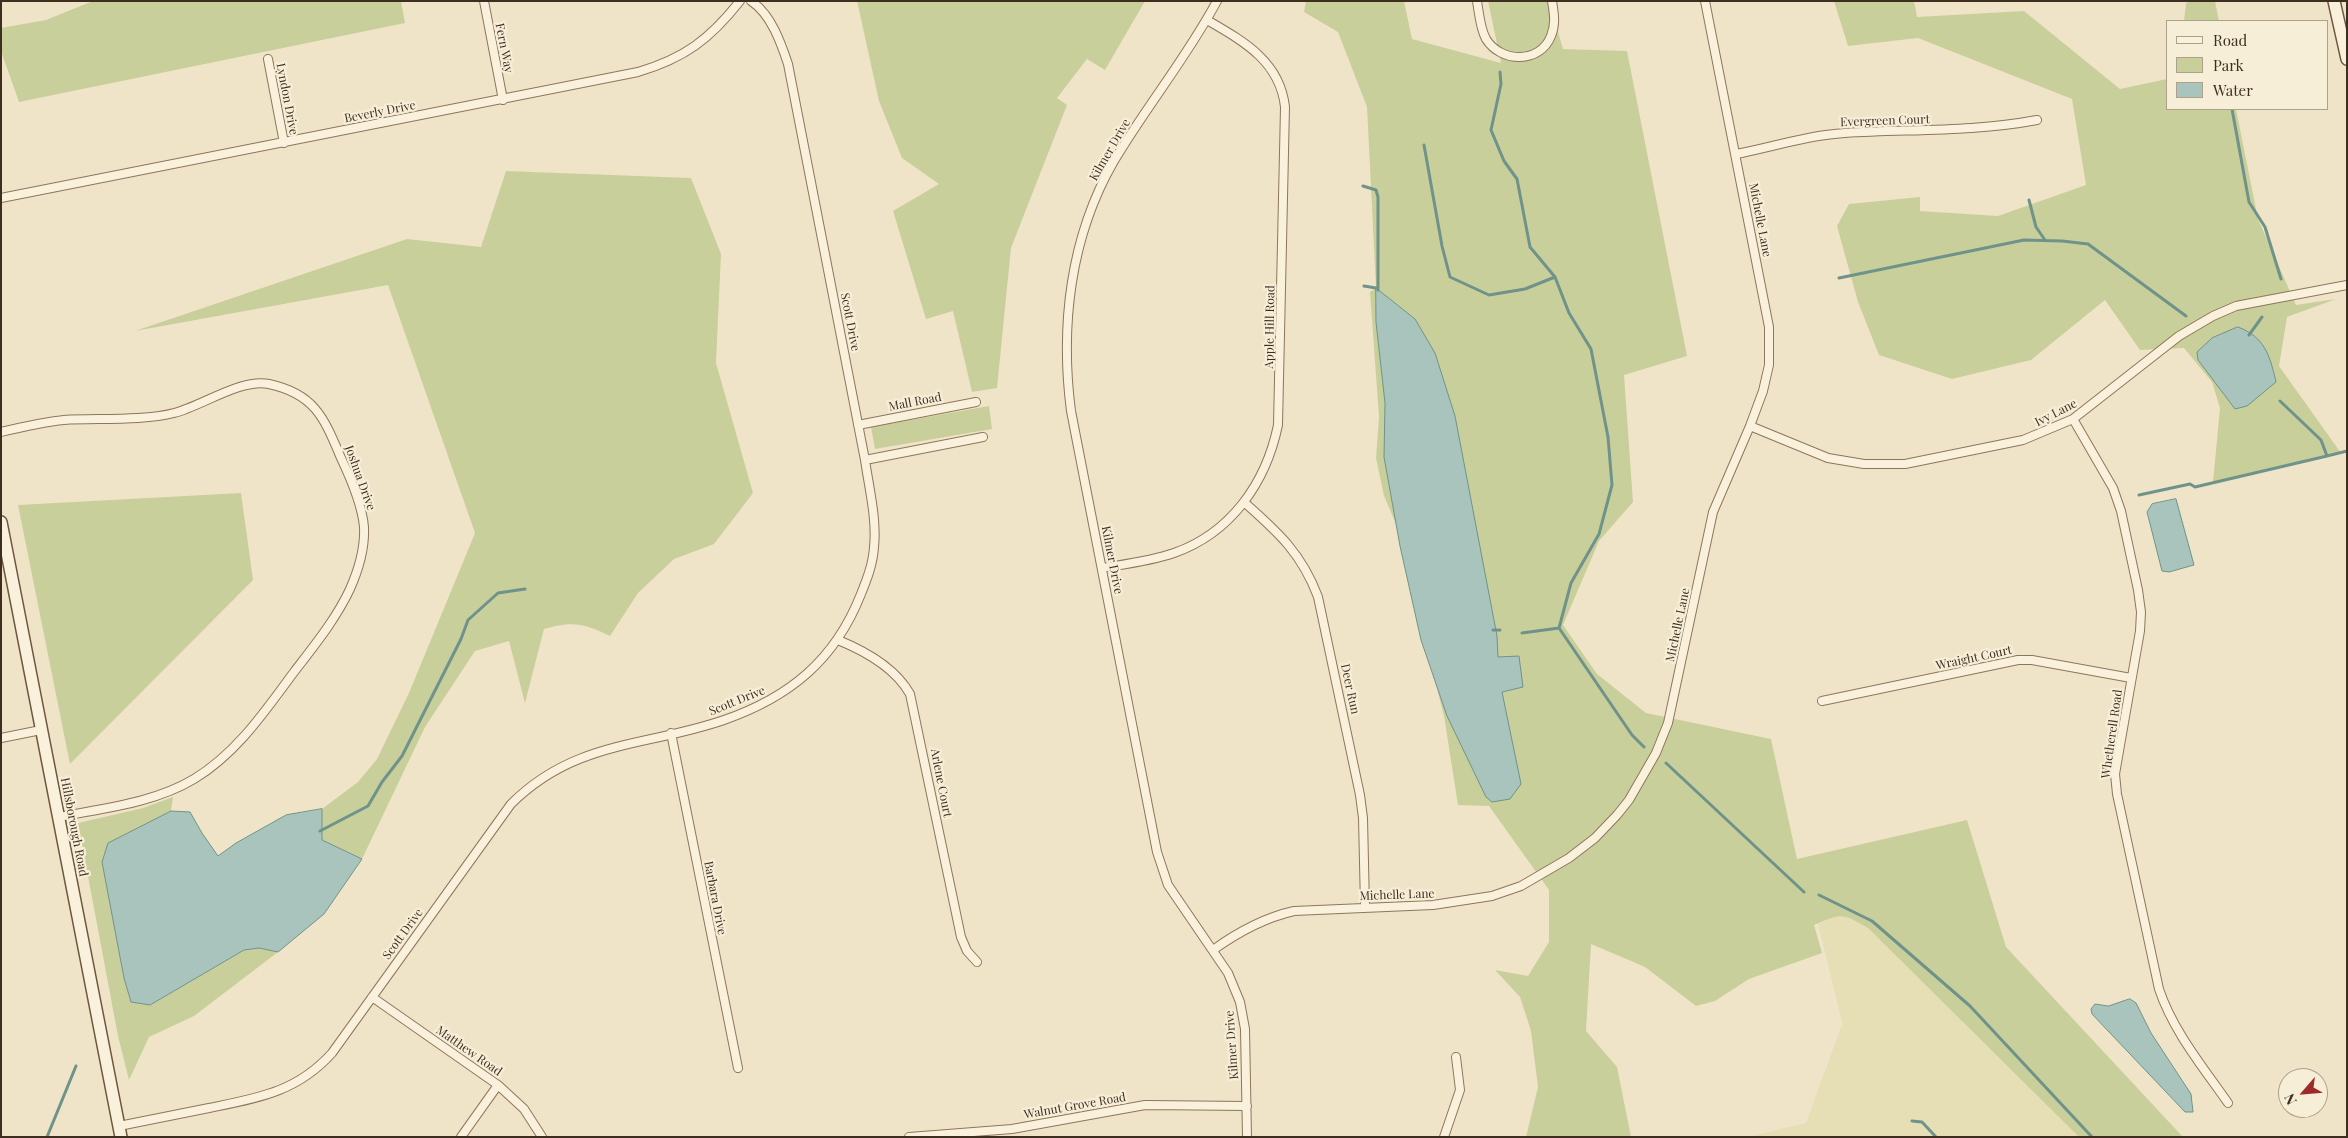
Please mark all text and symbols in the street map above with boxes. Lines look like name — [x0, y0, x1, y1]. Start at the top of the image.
legend — [2166, 20, 2328, 110]
street label: Fern Way — [492, 22, 516, 74]
text: Road — [2213, 30, 2247, 50]
text: Park — [2213, 55, 2244, 75]
street label: Lyndon Drive — [273, 62, 301, 136]
text: Water — [2213, 80, 2253, 100]
street label: Beverly Drive — [343, 98, 417, 126]
street label: Evergreen Court — [1840, 112, 1930, 130]
street label: Kilmer Drive — [1086, 116, 1134, 184]
street label: Michelle Lane — [1746, 182, 1774, 258]
street label: Apple Hill Road — [1262, 285, 1278, 369]
street label: Scott Drive — [837, 292, 863, 352]
street label: Mall Road — [887, 390, 943, 414]
street label: Ivy Lane — [2033, 396, 2079, 430]
street label: Joshua Drive — [342, 444, 378, 512]
street label: Kilmer Drive — [1098, 525, 1126, 595]
street label: Michelle Lane — [1663, 587, 1693, 663]
street label: Wraight Court — [1935, 643, 2013, 673]
street label: Deer Run — [1338, 663, 1362, 715]
street label: Scott Drive — [707, 683, 767, 719]
street label: Whetherell Road — [2099, 689, 2125, 779]
street label: Arlene Court — [927, 747, 955, 819]
street label: Hillsborough Road — [57, 776, 91, 878]
street label: Barbara Drive — [701, 860, 729, 936]
street label: Michelle Lane — [1359, 886, 1435, 904]
street label: Scott Drive — [380, 906, 426, 962]
street label: Kilmer Drive — [1222, 1010, 1242, 1080]
street label: Matthew Road — [433, 1023, 505, 1079]
north arrow — [2278, 1068, 2328, 1118]
street label: Walnut Grove Road — [1023, 1090, 1127, 1122]
text: N — [2279, 1091, 2301, 1108]

